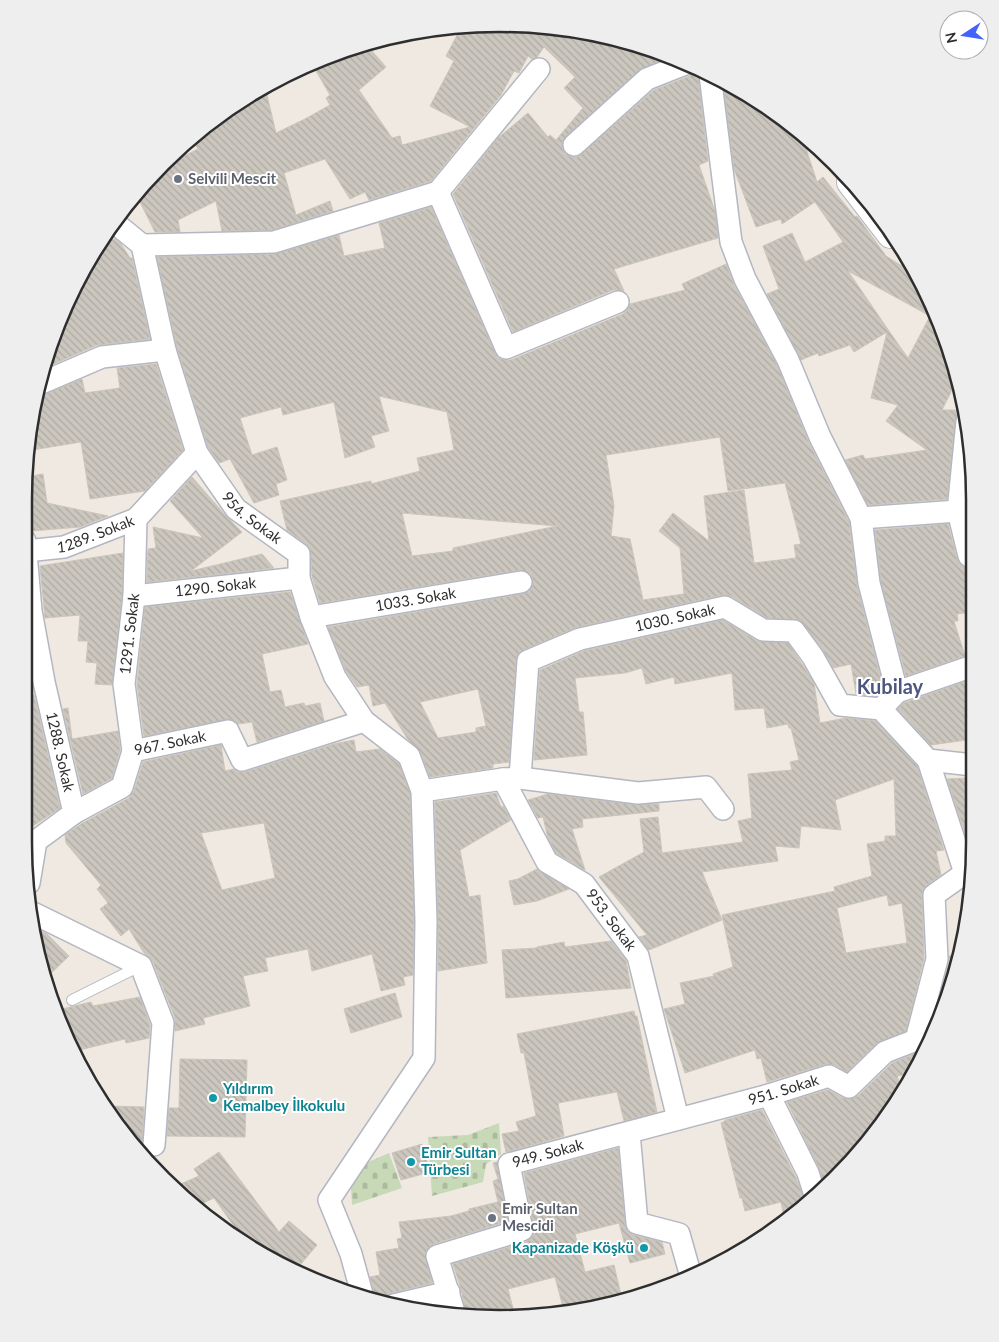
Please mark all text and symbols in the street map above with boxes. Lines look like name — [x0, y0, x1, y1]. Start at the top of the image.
north arrow — [939, 10, 989, 60]
text: N — [941, 31, 960, 45]
place label: Selvili Mescit — [188, 169, 276, 187]
marker: Selvili Mescit — [172, 173, 184, 185]
street label: 954. Sokak — [219, 488, 286, 547]
street label: 1289. Sokak — [56, 511, 137, 556]
street label: 1290. Sokak — [174, 573, 257, 599]
street label: 1033. Sokak — [374, 583, 457, 614]
street label: 1291. Sokak — [115, 592, 142, 675]
street label: 1030. Sokak — [633, 599, 717, 635]
district label: Kubilay — [857, 674, 924, 698]
street label: 1288. Sokak — [43, 710, 79, 794]
street label: 967. Sokak — [132, 726, 208, 759]
street label: 953. Sokak — [583, 885, 641, 954]
street label: 951. Sokak — [746, 1070, 821, 1108]
place label: Yıldırım Kemalbey İlkokulu — [222, 1079, 345, 1114]
marker: Yıldırım Kemalbey İlkokulu — [207, 1092, 219, 1104]
street label: 949. Sokak — [510, 1135, 586, 1171]
place label: Emir Sultan Türbesi — [421, 1143, 497, 1178]
marker: Emir Sultan Türbesi — [405, 1156, 417, 1168]
place label: Emir Sultan Mescidi — [502, 1199, 578, 1234]
marker: Emir Sultan Mescidi — [486, 1212, 498, 1224]
place label: Kapanizade Köşkü — [512, 1238, 634, 1256]
marker: Kapanizade Köşkü — [638, 1242, 650, 1254]

